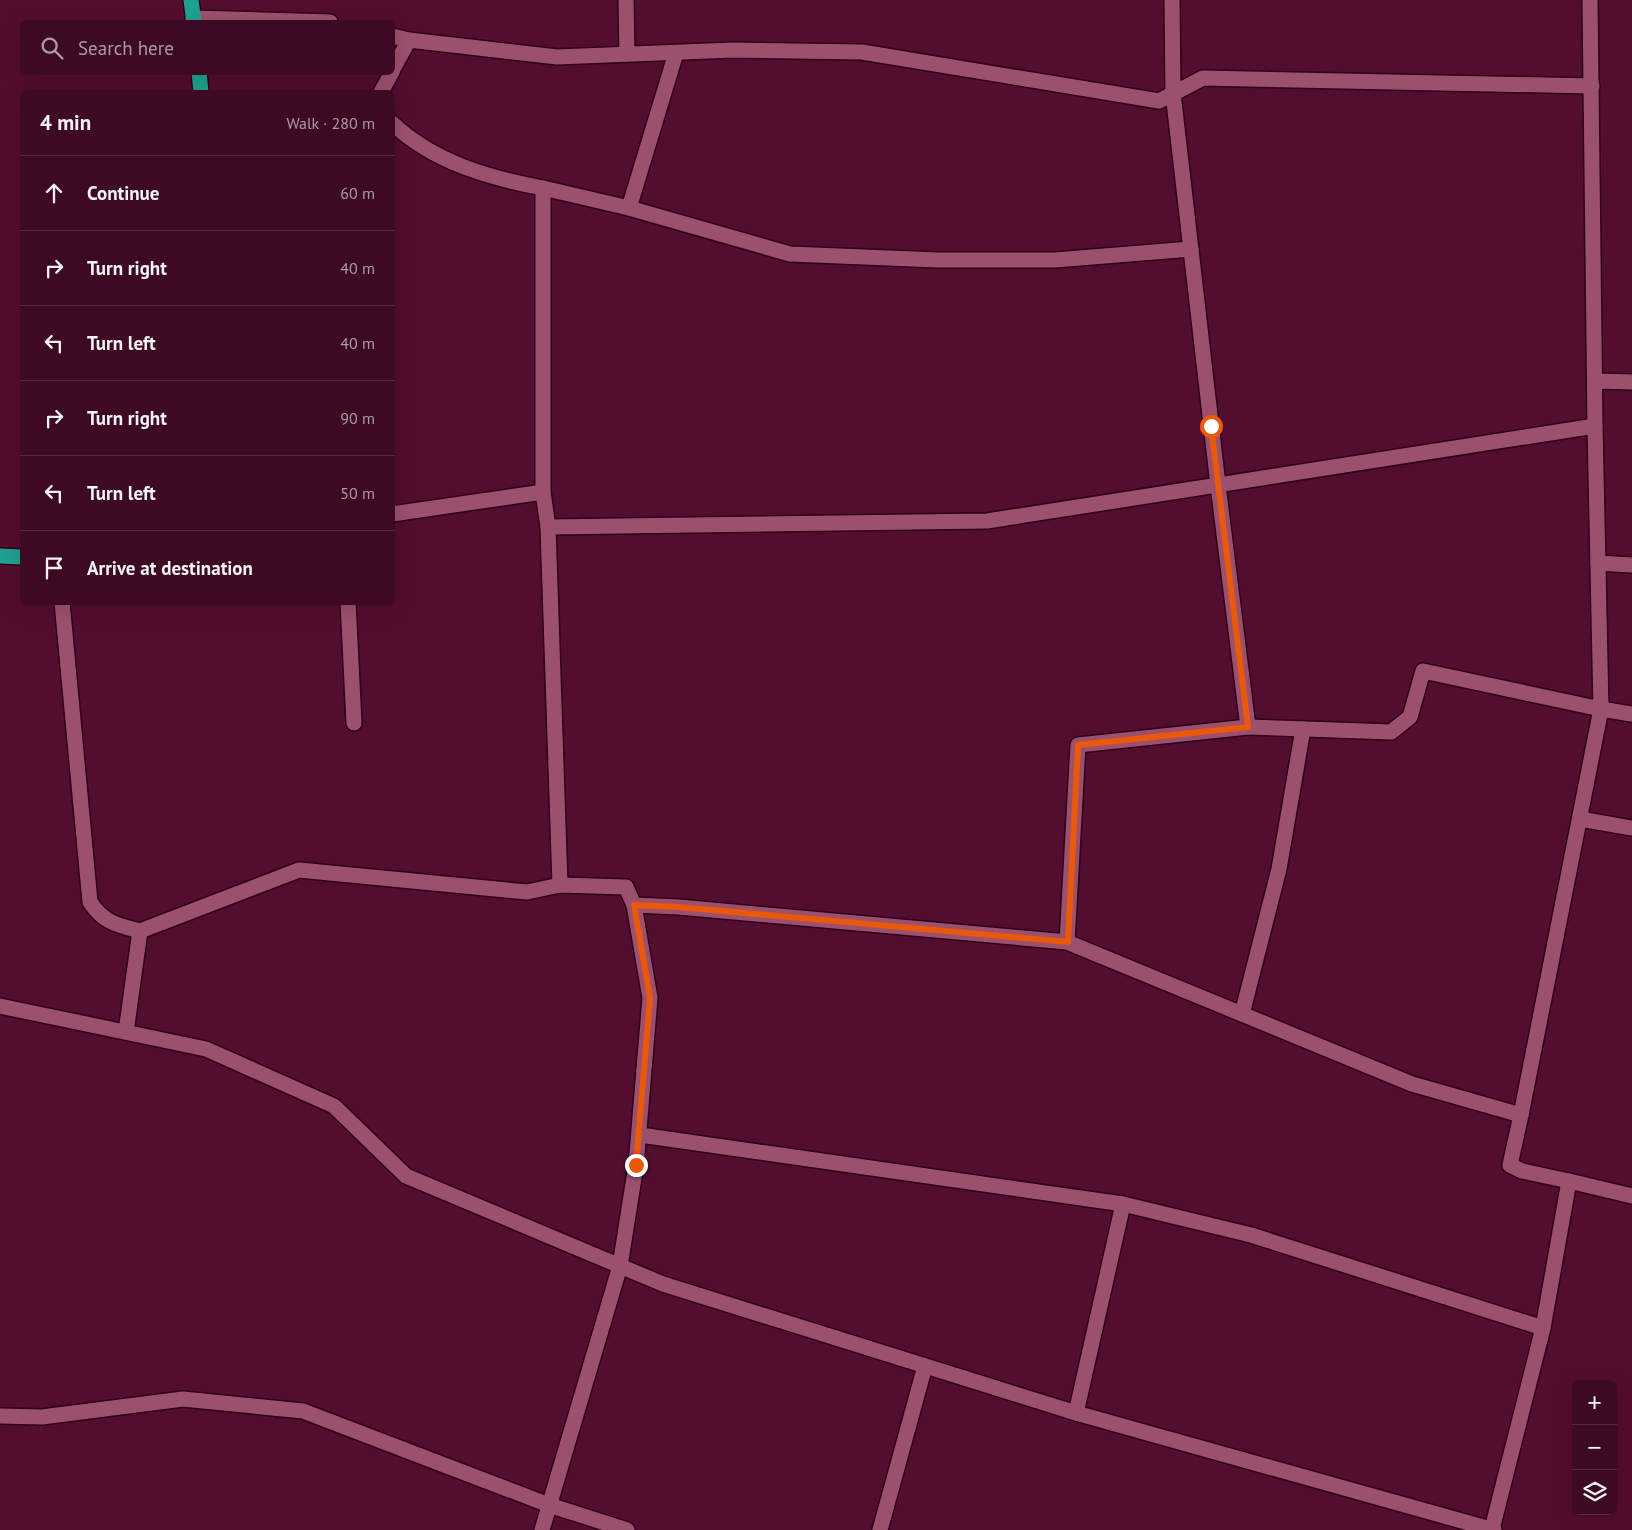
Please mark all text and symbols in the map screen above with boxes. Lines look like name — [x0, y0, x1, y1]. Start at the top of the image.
search box — [20, 20, 395, 75]
icon: search — [38, 34, 66, 62]
text: Search here — [78, 36, 174, 60]
text: 4 min — [40, 109, 91, 136]
text: Walk · 280 m — [286, 113, 375, 133]
icon: ahead — [40, 179, 68, 207]
text: Continue — [87, 181, 159, 205]
text: 60 m — [340, 183, 375, 203]
icon: right — [40, 254, 68, 282]
text: Turn right — [87, 256, 167, 280]
text: 40 m — [340, 258, 375, 278]
icon: left — [40, 329, 68, 357]
text: Turn left — [87, 331, 156, 355]
text: 40 m — [340, 333, 375, 353]
icon: right — [40, 404, 68, 432]
text: Turn right — [87, 406, 167, 430]
text: 90 m — [340, 408, 375, 428]
route start — [1200, 415, 1223, 438]
icon: left — [40, 479, 68, 507]
text: Turn left — [87, 481, 156, 505]
text: 50 m — [340, 483, 375, 503]
icon: arrive — [40, 554, 68, 582]
text: Arrive at destination — [87, 556, 253, 580]
route end — [625, 1154, 648, 1177]
map controls — [1572, 1380, 1617, 1515]
button: + — [1572, 1380, 1617, 1425]
button: − — [1572, 1425, 1617, 1470]
button: layers — [1572, 1470, 1617, 1515]

